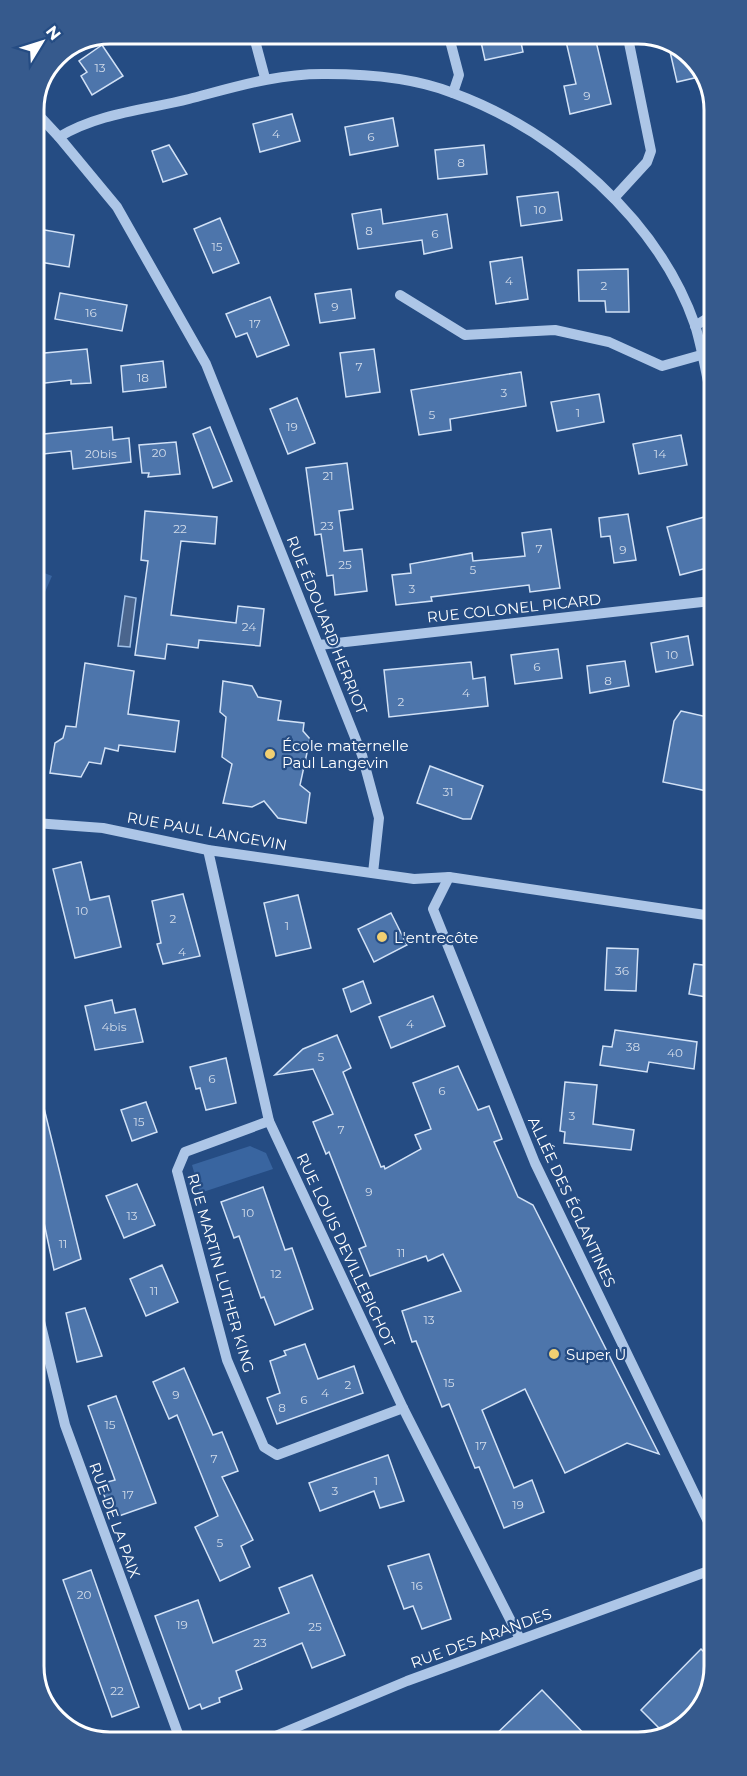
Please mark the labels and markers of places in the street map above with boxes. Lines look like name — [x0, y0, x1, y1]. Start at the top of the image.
place label: École maternelle Paul Langevin — [282, 736, 409, 772]
marker: École maternelle Paul Langevin — [263, 747, 277, 761]
place label: L'entrecôte — [394, 928, 478, 947]
marker: L'entrecôte — [375, 930, 389, 944]
place label: Super U — [566, 1345, 626, 1364]
marker: Super U — [547, 1347, 561, 1361]

